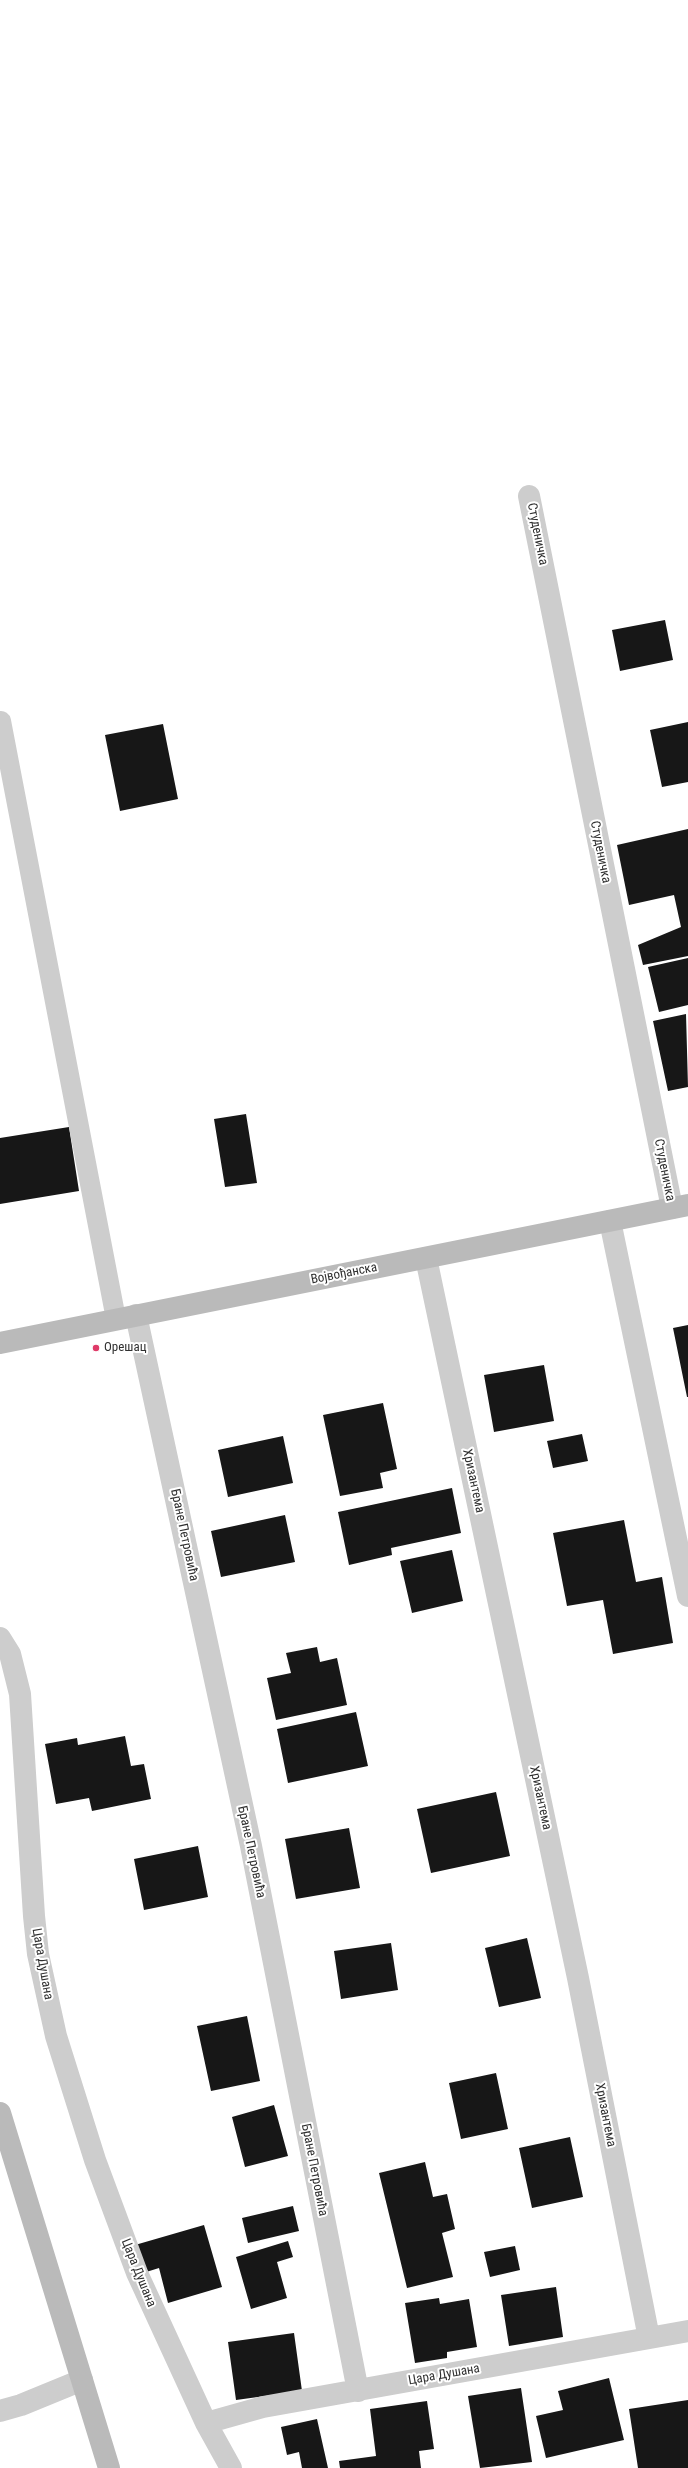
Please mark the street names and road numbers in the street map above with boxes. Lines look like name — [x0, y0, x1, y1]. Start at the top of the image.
street label: Студеничка — [523, 502, 551, 566]
street label: Студеничка — [586, 820, 614, 884]
street label: Студеничка — [650, 1138, 678, 1202]
street label: Војвођанска — [310, 1260, 378, 1288]
street label: Хризантема — [459, 1448, 487, 1514]
street label: Бране Петровића — [167, 1487, 201, 1583]
street label: Хризантема — [526, 1765, 554, 1831]
street label: Бране Петровића — [234, 1804, 268, 1900]
street label: Цара Душана — [28, 1927, 56, 2001]
street label: Хризантема — [591, 2082, 619, 2148]
street label: Бране Петровића — [297, 2122, 331, 2218]
street label: Цара Душана — [117, 2237, 159, 2309]
street label: Цара Душана — [407, 2361, 481, 2389]

